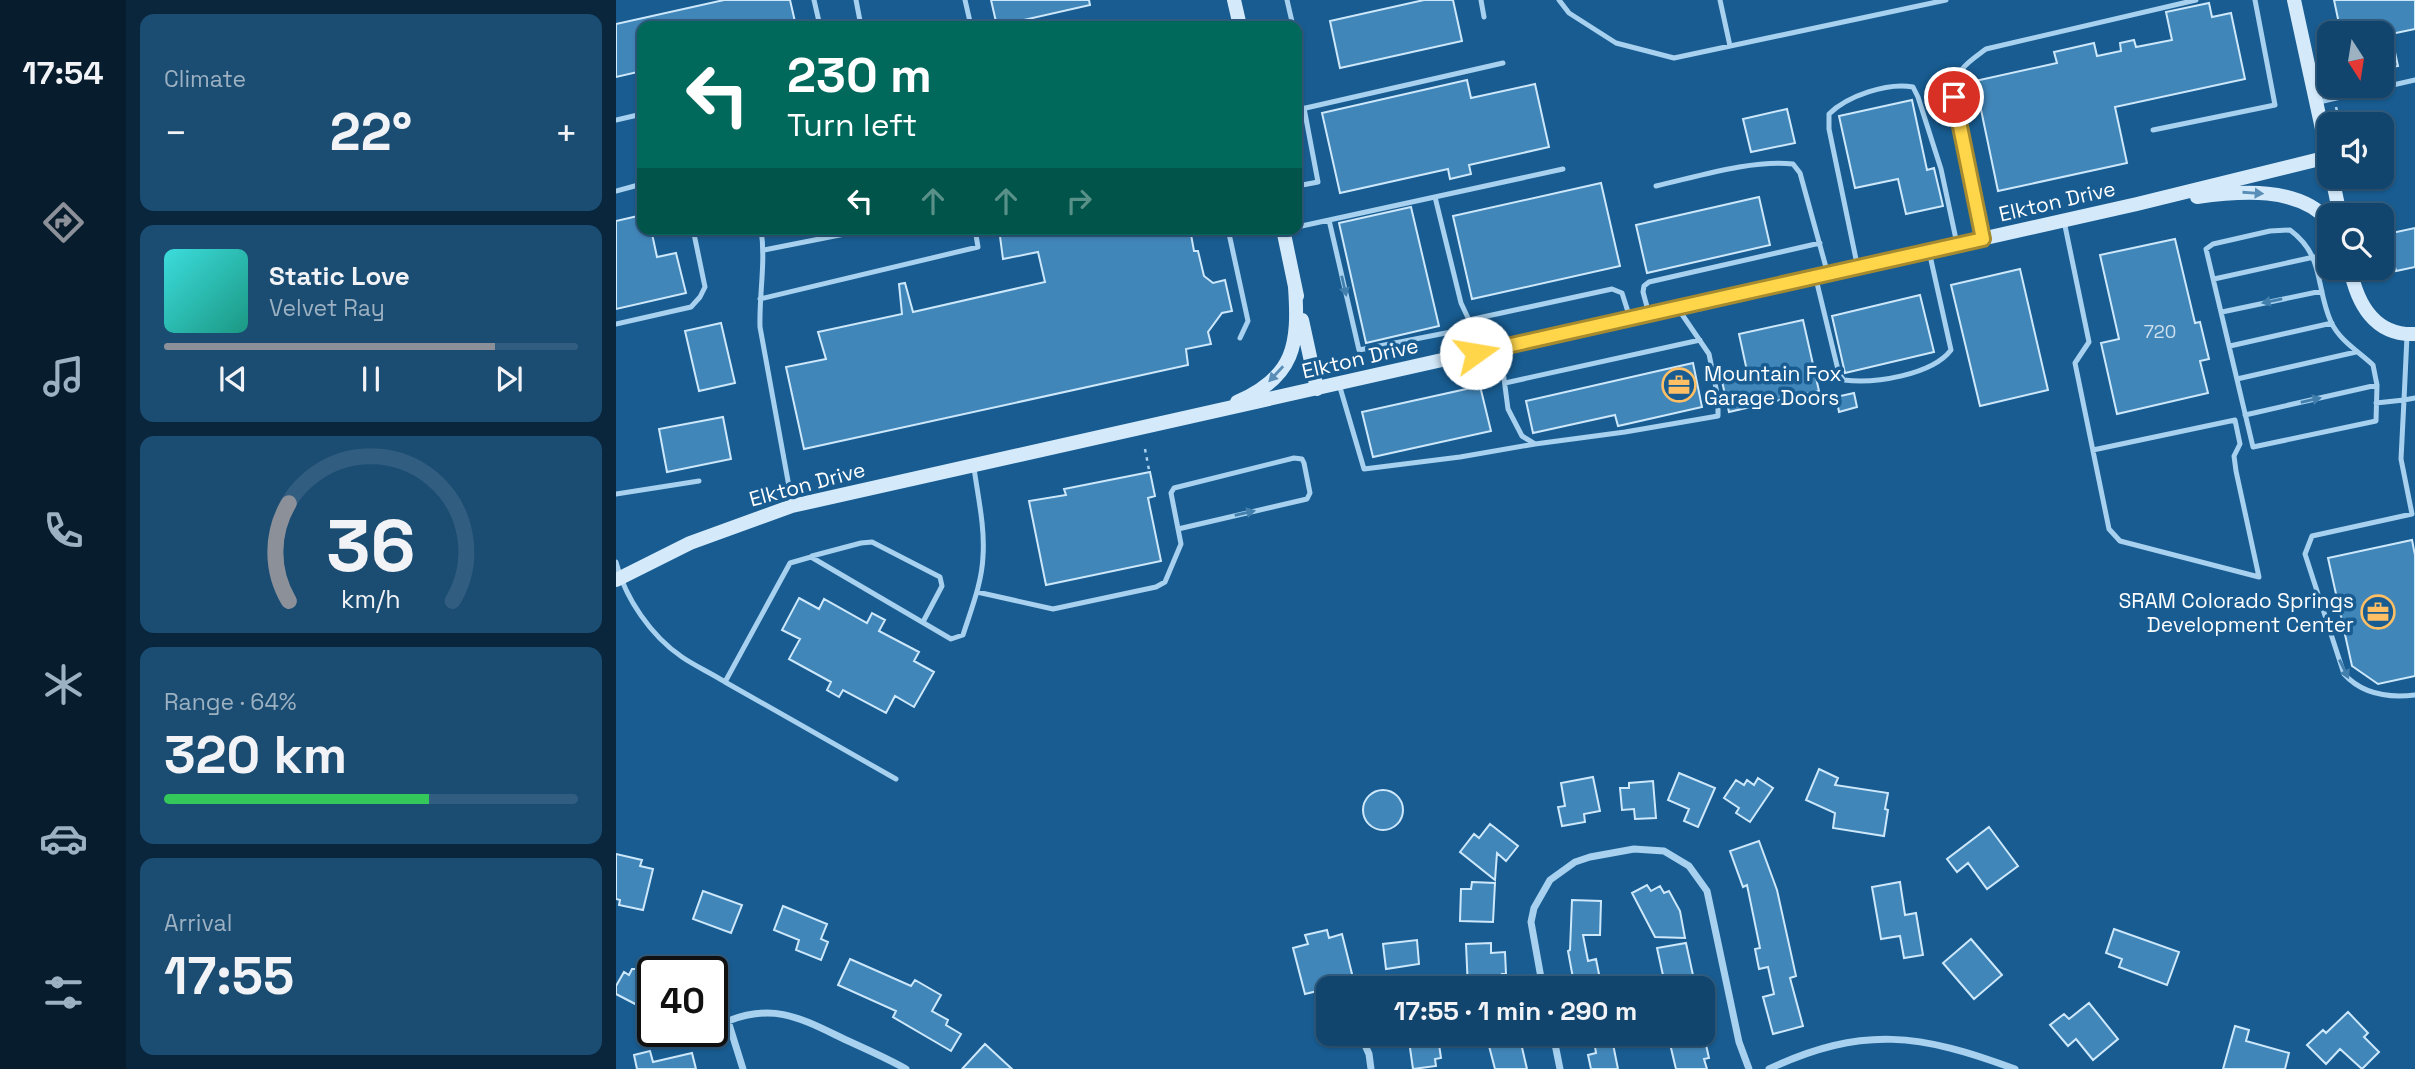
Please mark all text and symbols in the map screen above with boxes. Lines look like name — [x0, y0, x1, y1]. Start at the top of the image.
north arrow — [2317, 21, 2394, 98]
map controls — [2317, 21, 2394, 280]
text: 230 m — [787, 44, 932, 106]
icon: left — [672, 49, 763, 140]
text: 17:54 — [22, 53, 104, 93]
text: Climate — [164, 64, 246, 94]
pin — [1924, 67, 1984, 127]
icon: arrive — [1935, 78, 1973, 116]
text: 22° — [330, 99, 412, 165]
text: Turn left — [787, 105, 917, 145]
text: − — [164, 109, 188, 157]
text: + — [554, 109, 578, 157]
button: sound — [2317, 112, 2394, 189]
street label: Elkton Drive — [1996, 174, 2118, 228]
icon: left — [841, 182, 879, 220]
icon: ahead — [914, 182, 952, 220]
icon: ahead — [987, 182, 1025, 220]
icon: right — [1060, 182, 1098, 220]
one-way arrow — [2243, 188, 2265, 199]
icon: directions — [39, 198, 88, 247]
button: search — [2317, 203, 2394, 280]
text: Static Love — [269, 259, 410, 293]
one-way arrow — [1339, 276, 1350, 298]
text: Velvet Ray — [269, 293, 385, 323]
one-way arrow — [2261, 296, 2283, 307]
position arrow — [1439, 316, 1513, 390]
house number: 720 — [2144, 320, 2176, 343]
street label: Elkton Drive — [1299, 331, 1421, 385]
icon: music — [39, 352, 88, 401]
icon: previous — [214, 360, 252, 398]
icon: pause — [352, 360, 390, 398]
icon: next — [490, 360, 528, 398]
place label: Mountain Fox Garage Doors — [1704, 360, 1842, 411]
one-way arrow — [1269, 365, 1285, 382]
office icon: Mountain Fox Garage Doors — [1660, 366, 1698, 404]
one-way arrow — [2300, 394, 2322, 405]
street label: Elkton Drive — [746, 456, 868, 512]
text: 36 — [326, 499, 416, 592]
icon: phone — [39, 506, 88, 555]
one-way arrow — [1234, 508, 1256, 519]
text: km/h — [341, 582, 401, 614]
place label: SRAM Colorado Springs Development Center — [2118, 587, 2354, 638]
office icon: SRAM Colorado Springs Development Center — [2359, 593, 2397, 631]
one-way arrow — [2338, 659, 2350, 679]
icon: climate — [39, 660, 88, 709]
text: Range · 64% — [164, 687, 297, 717]
text: 320 km — [164, 722, 347, 788]
icon: car — [39, 814, 88, 863]
text: Arrival — [164, 908, 232, 938]
text: 17:55 — [164, 943, 294, 1009]
speed limit sign: 40 — [637, 956, 728, 1047]
icon: filters — [39, 968, 88, 1017]
text: 17:55 · 1 min · 290 m — [1394, 994, 1637, 1028]

